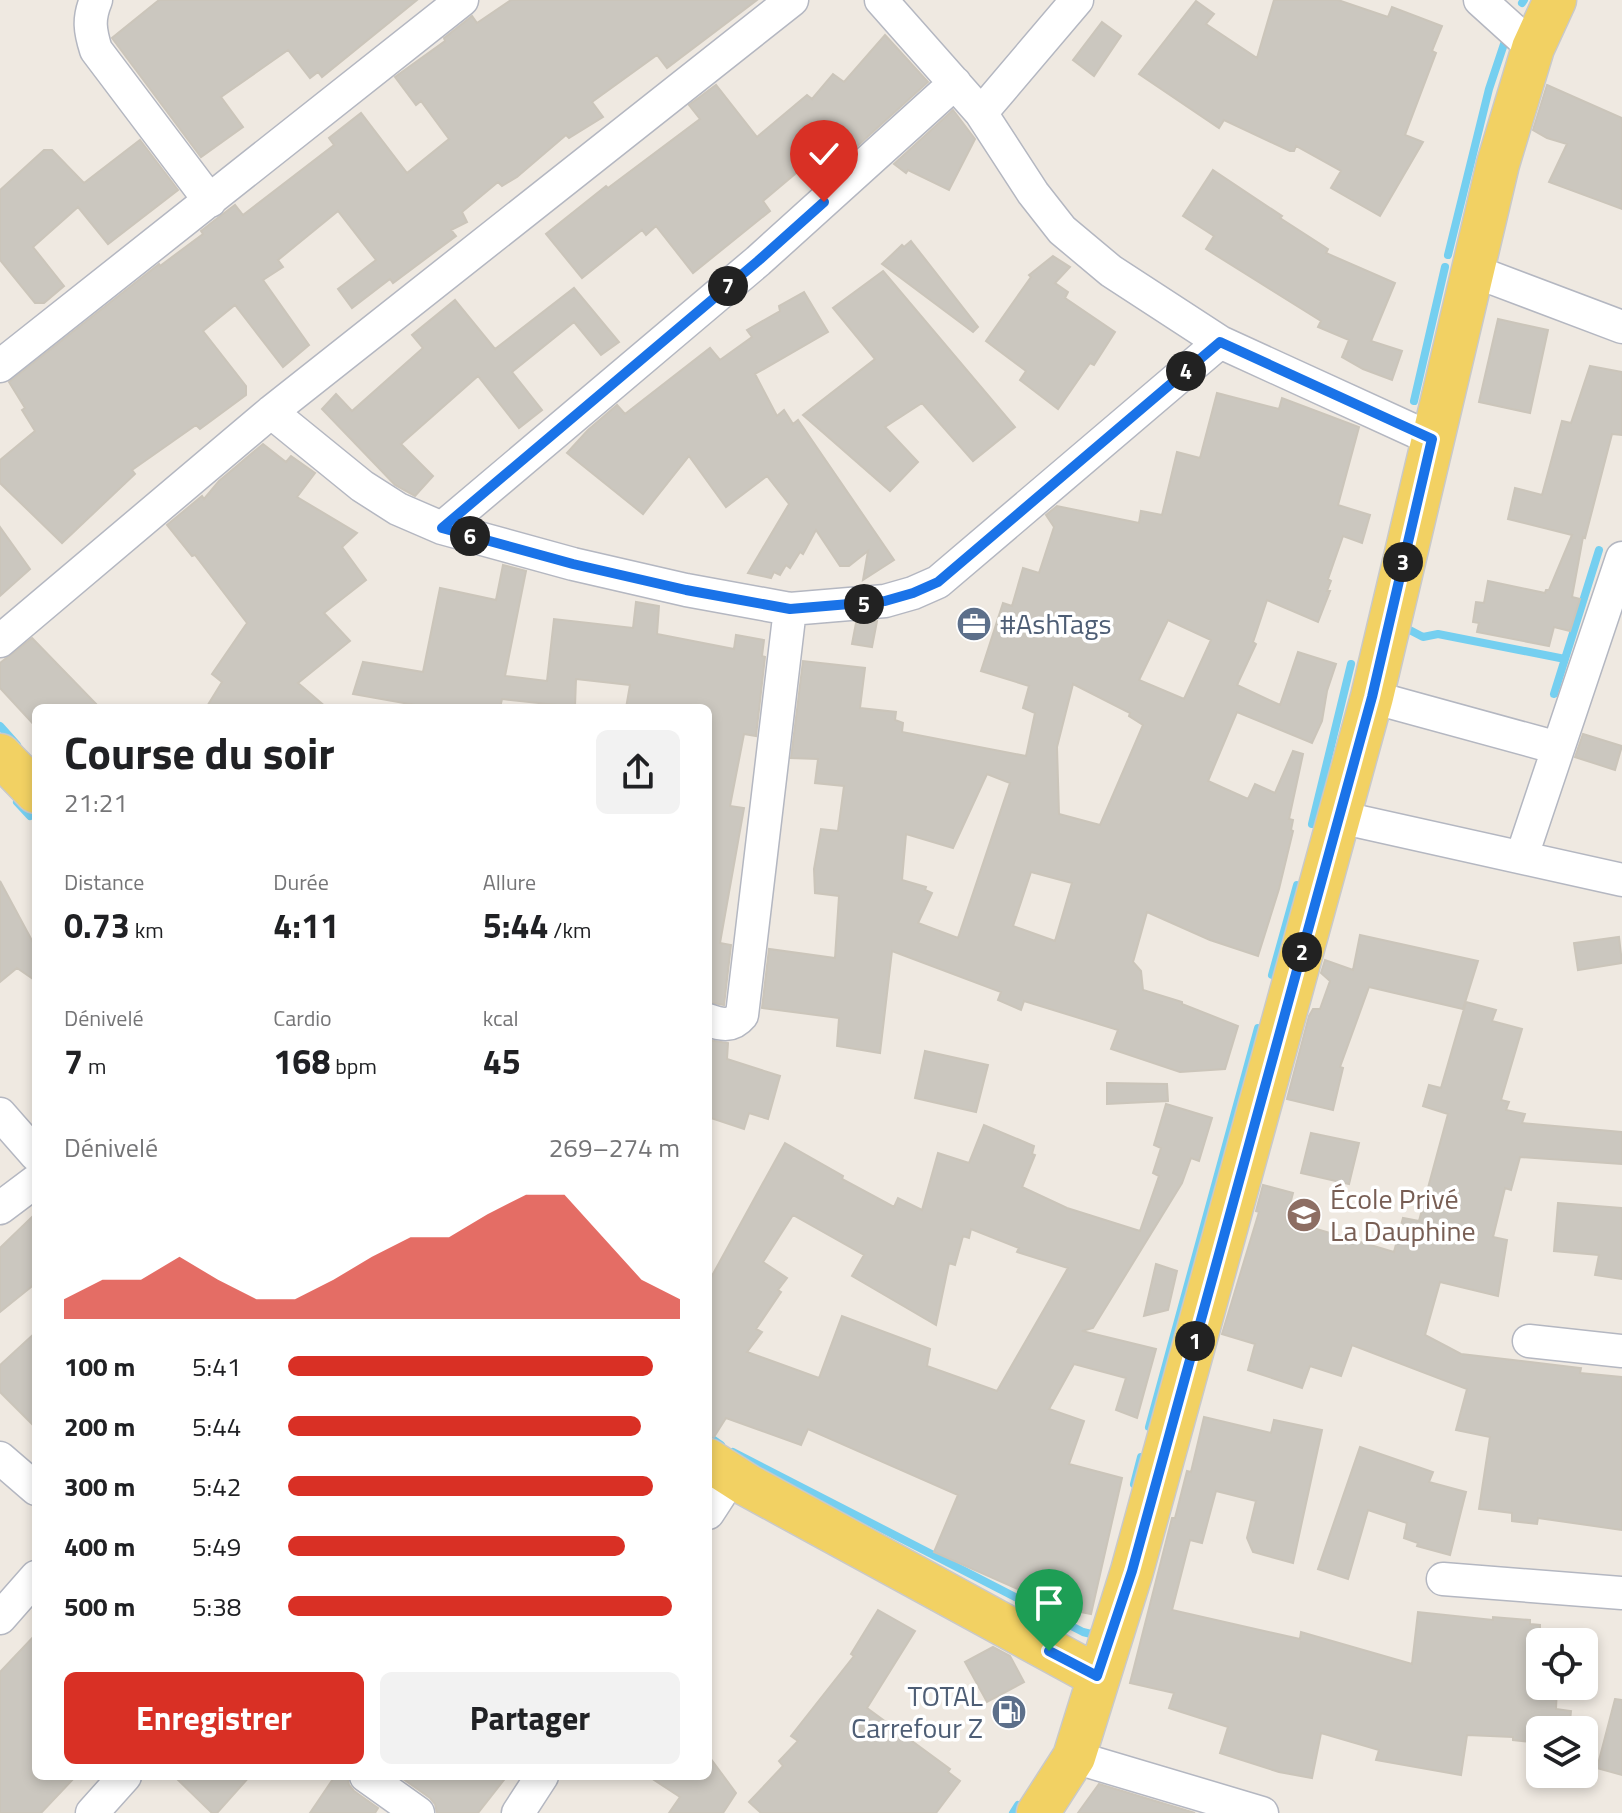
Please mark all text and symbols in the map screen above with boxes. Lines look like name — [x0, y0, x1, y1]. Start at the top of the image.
pin — [790, 120, 858, 202]
icon: check — [802, 132, 846, 176]
pin: 7 — [708, 266, 748, 306]
text: 7 — [722, 269, 734, 303]
pin: 4 — [1166, 351, 1206, 391]
text: 4 — [1180, 354, 1192, 388]
pin: 6 — [450, 516, 490, 556]
text: 6 — [464, 519, 476, 553]
pin: 3 — [1383, 542, 1423, 582]
text: 3 — [1397, 545, 1409, 579]
pin: 5 — [844, 584, 884, 624]
text: 5 — [858, 587, 870, 621]
place label: #AshTags — [1000, 602, 1111, 645]
office icon: #AshTags — [955, 605, 993, 643]
text: Course du soir — [64, 719, 335, 786]
button: share — [596, 730, 680, 814]
text: 21:21 — [64, 783, 128, 822]
text: Distance — [64, 865, 144, 899]
text: Durée — [273, 865, 329, 899]
text: Allure — [483, 865, 536, 899]
text: 0.73 — [64, 899, 130, 951]
text: 4:11 — [273, 899, 339, 951]
text: 5:44 — [483, 899, 548, 951]
text: km — [130, 913, 164, 947]
text: /km — [548, 913, 591, 947]
pin: 2 — [1282, 932, 1322, 972]
text: 2 — [1296, 935, 1308, 969]
text: Dénivelé — [64, 1001, 144, 1035]
text: Cardio — [273, 1001, 332, 1035]
text: kcal — [483, 1001, 519, 1035]
text: 7 — [64, 1035, 83, 1087]
text: 168 — [273, 1035, 330, 1087]
text: 45 — [483, 1035, 521, 1087]
text: m — [83, 1049, 106, 1083]
text: bpm — [330, 1049, 377, 1083]
text: Dénivelé — [64, 1128, 158, 1167]
text: 269–274 m — [549, 1128, 680, 1167]
place label: École Privé La Dauphine — [1330, 1177, 1476, 1252]
school or university icon: École Privé La Dauphine — [1285, 1196, 1323, 1234]
pin: 1 — [1175, 1321, 1215, 1361]
text: 1 — [1189, 1324, 1201, 1358]
text: 100 m — [64, 1347, 135, 1386]
text: 5:41 — [192, 1347, 241, 1386]
text: 200 m — [64, 1407, 135, 1446]
text: 5:44 — [192, 1407, 241, 1446]
text: 300 m — [64, 1467, 135, 1506]
text: 5:42 — [192, 1467, 241, 1506]
text: 400 m — [64, 1527, 135, 1566]
text: 5:49 — [192, 1527, 241, 1566]
pin — [1015, 1569, 1083, 1651]
icon: arrive — [1027, 1581, 1071, 1625]
text: 500 m — [64, 1587, 135, 1626]
text: 5:38 — [192, 1587, 241, 1626]
map controls — [1526, 1628, 1598, 1788]
button: locate — [1526, 1628, 1598, 1700]
button: Enregistrer — [64, 1672, 364, 1764]
button: Partager — [380, 1672, 680, 1764]
place label: TOTAL Carrefour Z — [851, 1674, 984, 1749]
fuel station icon: TOTAL Carrefour Z — [990, 1693, 1028, 1731]
button: layers — [1526, 1716, 1598, 1788]

